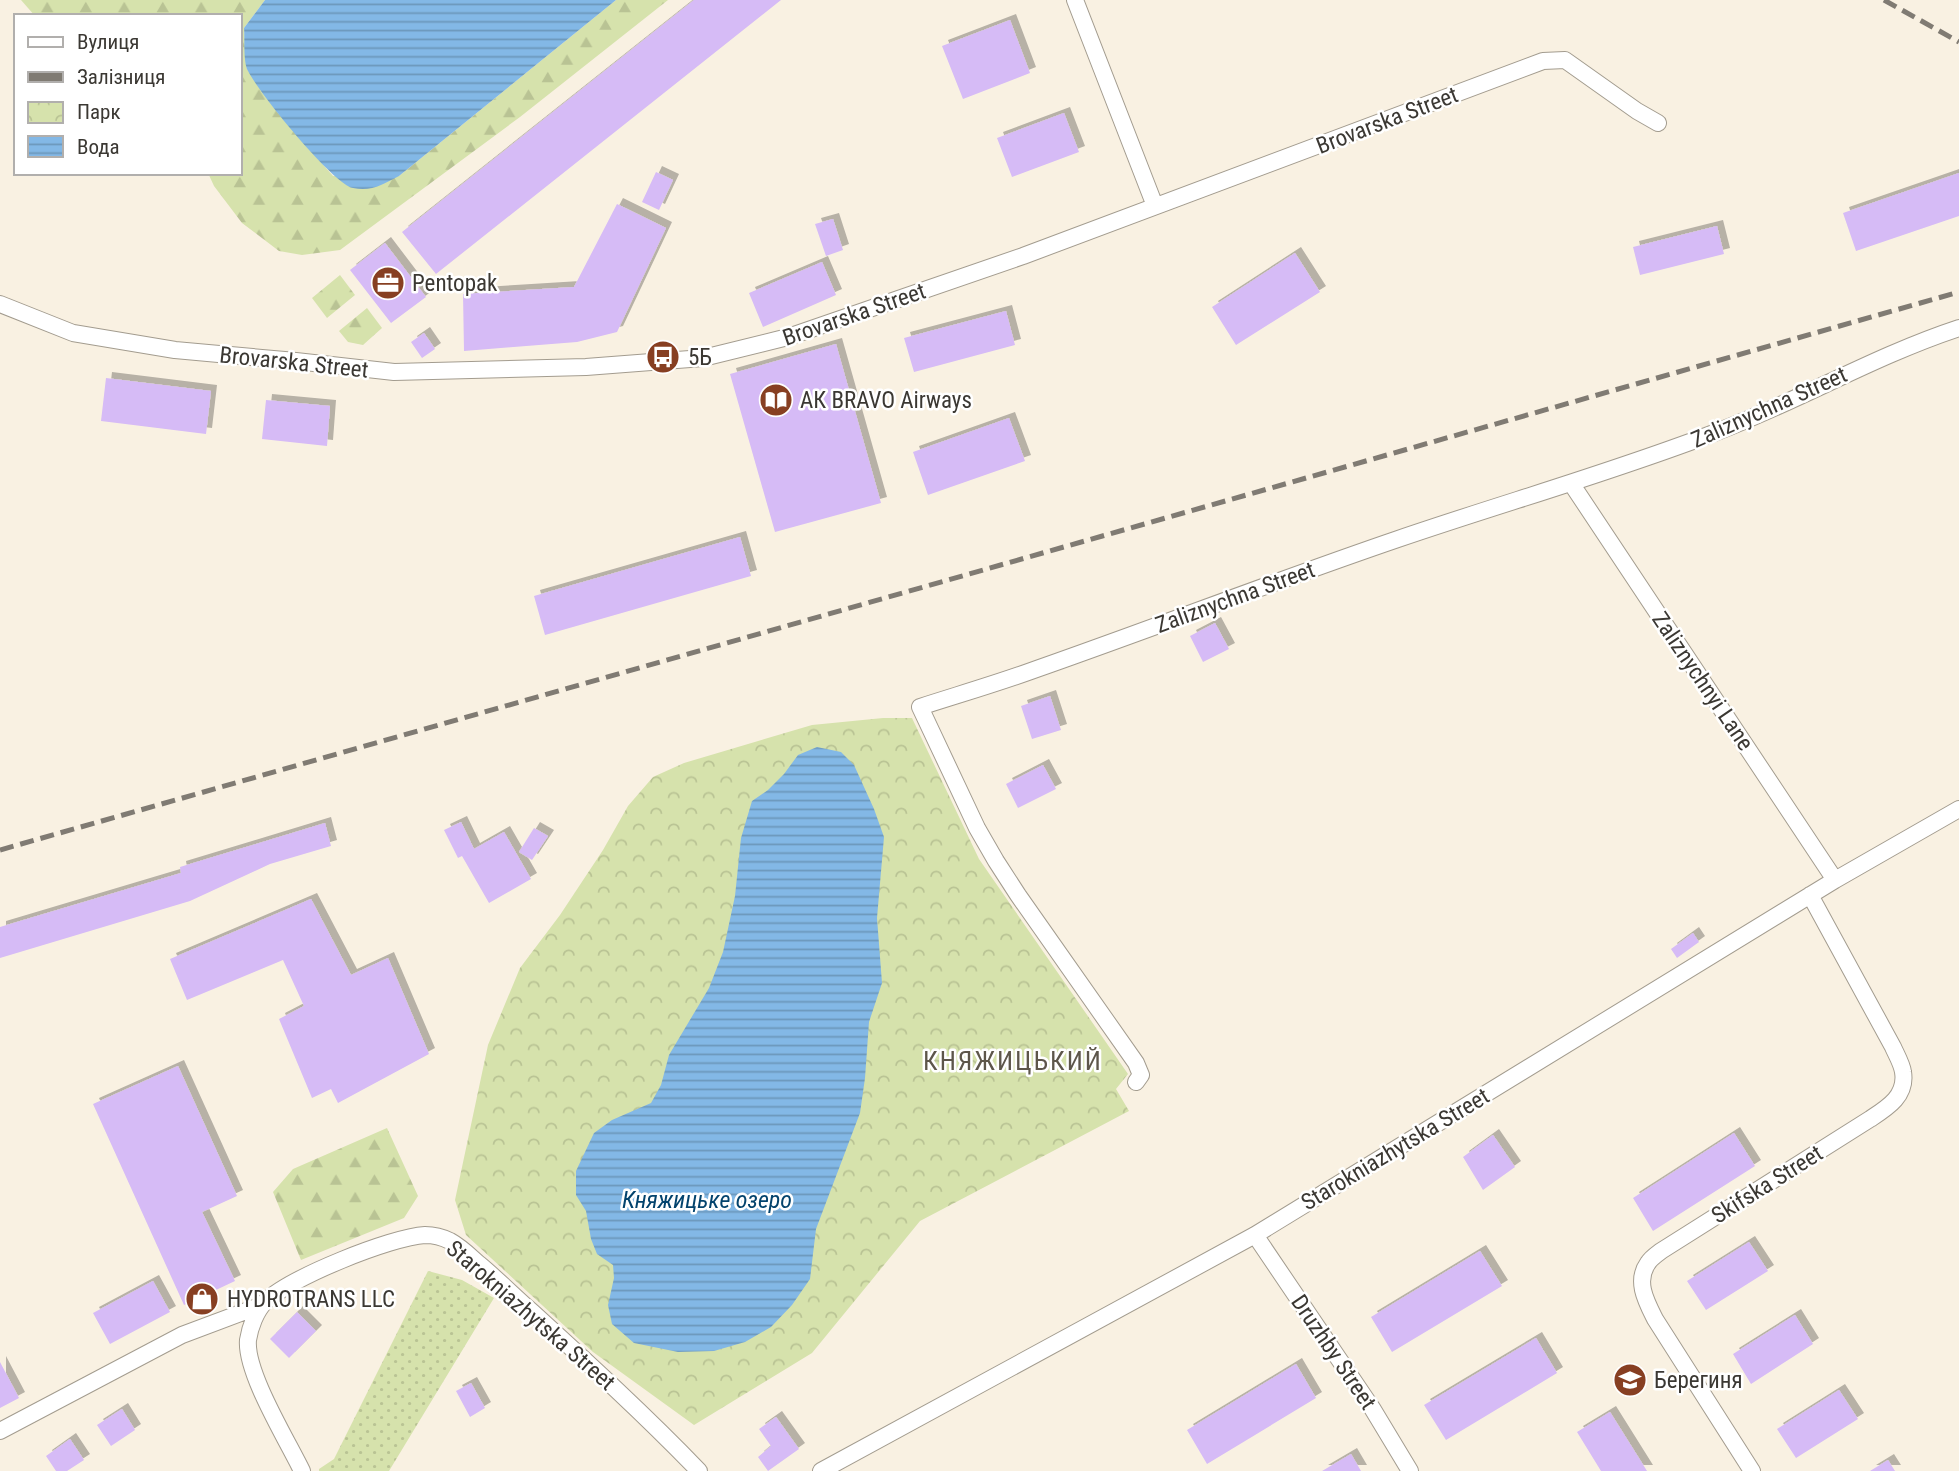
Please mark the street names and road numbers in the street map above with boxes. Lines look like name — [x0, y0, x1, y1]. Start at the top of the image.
street label: Brovarska Street — [1313, 81, 1462, 160]
street label: Brovarska Street — [779, 277, 929, 352]
street label: Brovarska Street — [218, 341, 370, 384]
street label: Zaliznychna Street — [1687, 361, 1851, 454]
street label: Zaliznychna Street — [1152, 556, 1318, 639]
street label: Zaliznychnyi Lane — [1646, 607, 1759, 756]
street label: Starokniazhytska Street — [1296, 1083, 1494, 1216]
street label: Skifska Street — [1707, 1140, 1828, 1229]
street label: Starokniazhytska Street — [441, 1235, 620, 1396]
street label: Druzhby Street — [1285, 1290, 1382, 1415]

